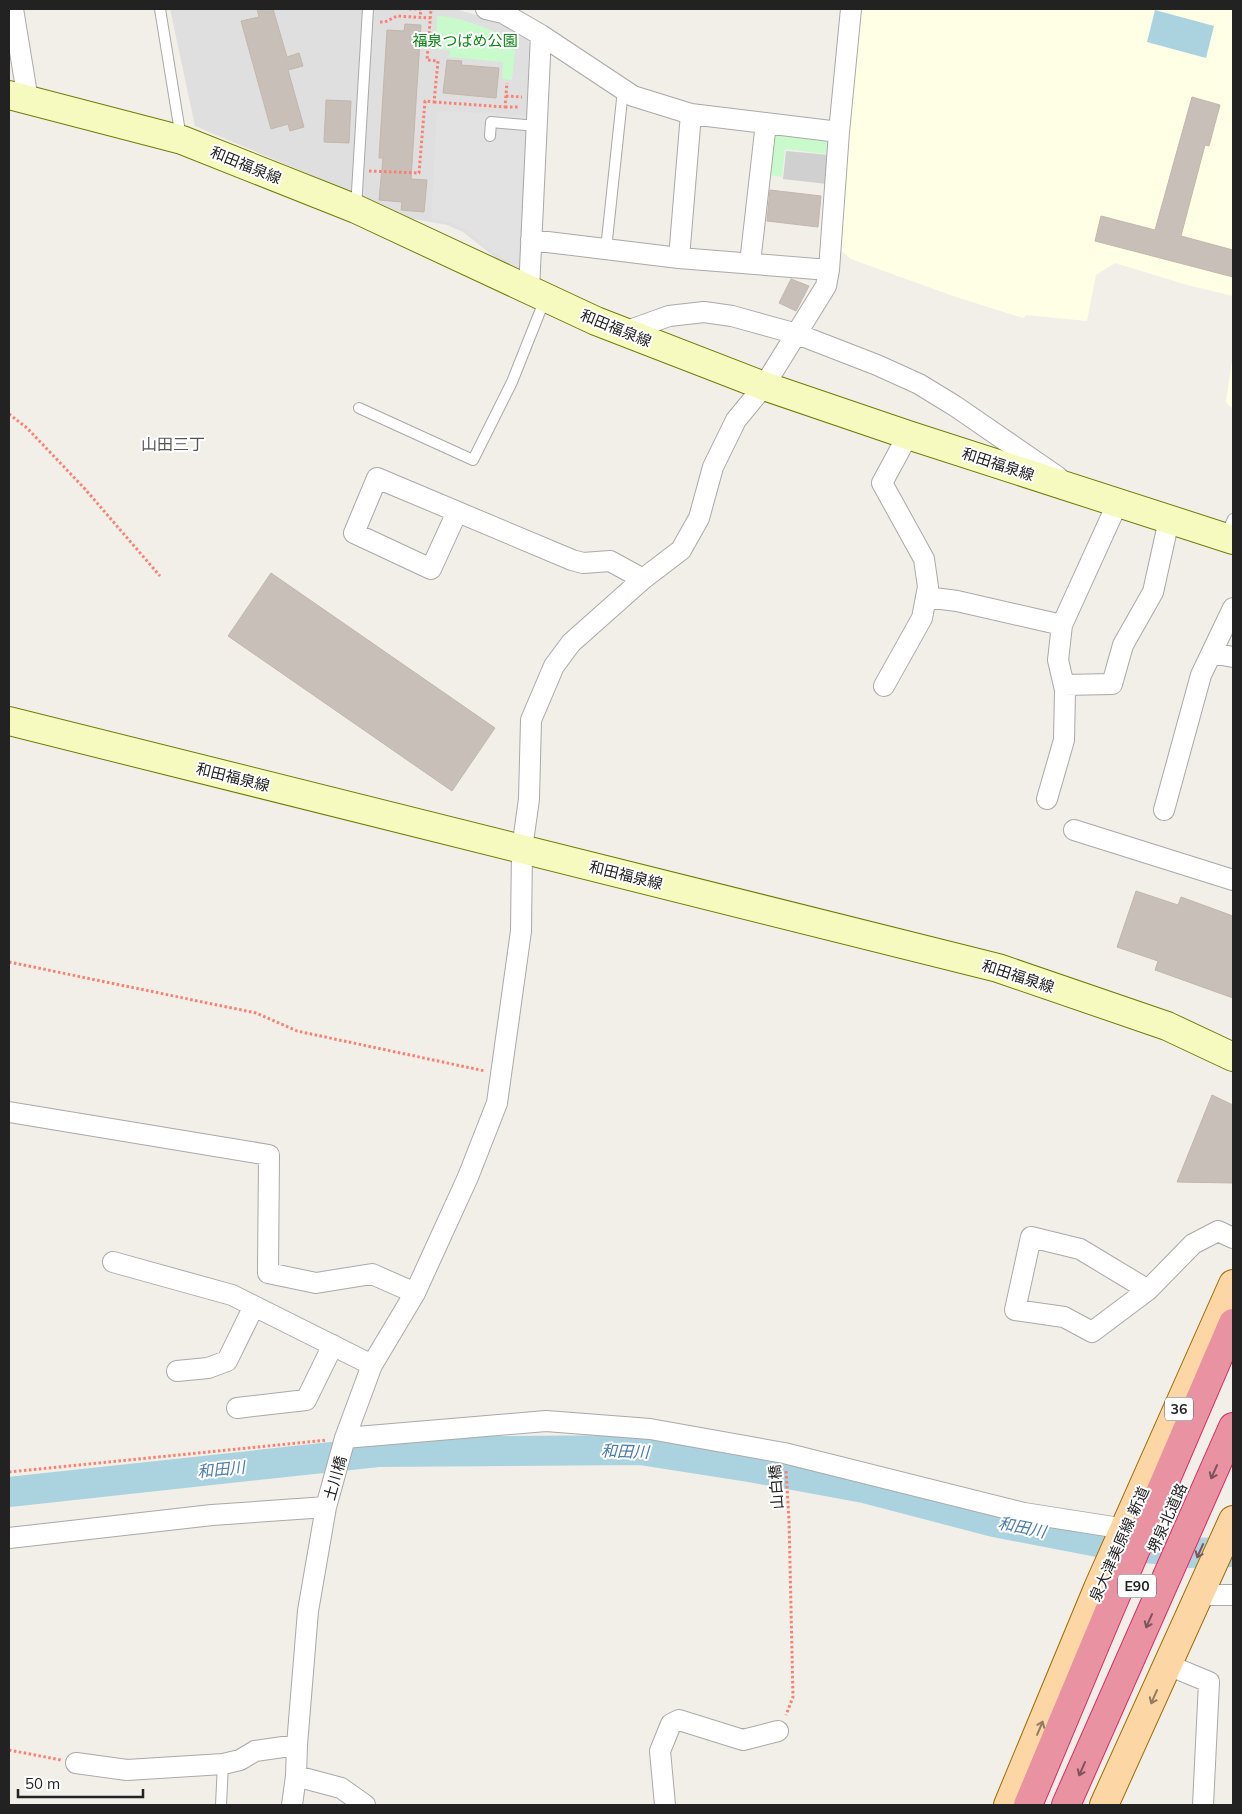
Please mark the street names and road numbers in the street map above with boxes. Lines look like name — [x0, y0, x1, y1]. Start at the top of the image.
street label: 和田福泉線 — [208, 142, 284, 188]
street label: 和田福泉線 — [578, 305, 654, 351]
street label: 和田福泉線 — [959, 443, 1037, 485]
street label: 和田福泉線 — [194, 759, 272, 795]
street label: 和田福泉線 — [587, 857, 665, 893]
street label: 和田福泉線 — [979, 955, 1057, 997]
road number: 36 — [1165, 1398, 1193, 1420]
street label: 土川橋 — [320, 1454, 350, 1502]
street label: 山白橋 — [765, 1464, 787, 1510]
street label: 堺泉北道路 — [1143, 1480, 1191, 1556]
street label: 泉大津美原線 新道 — [1085, 1484, 1153, 1604]
road number: E90 — [1118, 1574, 1156, 1598]

